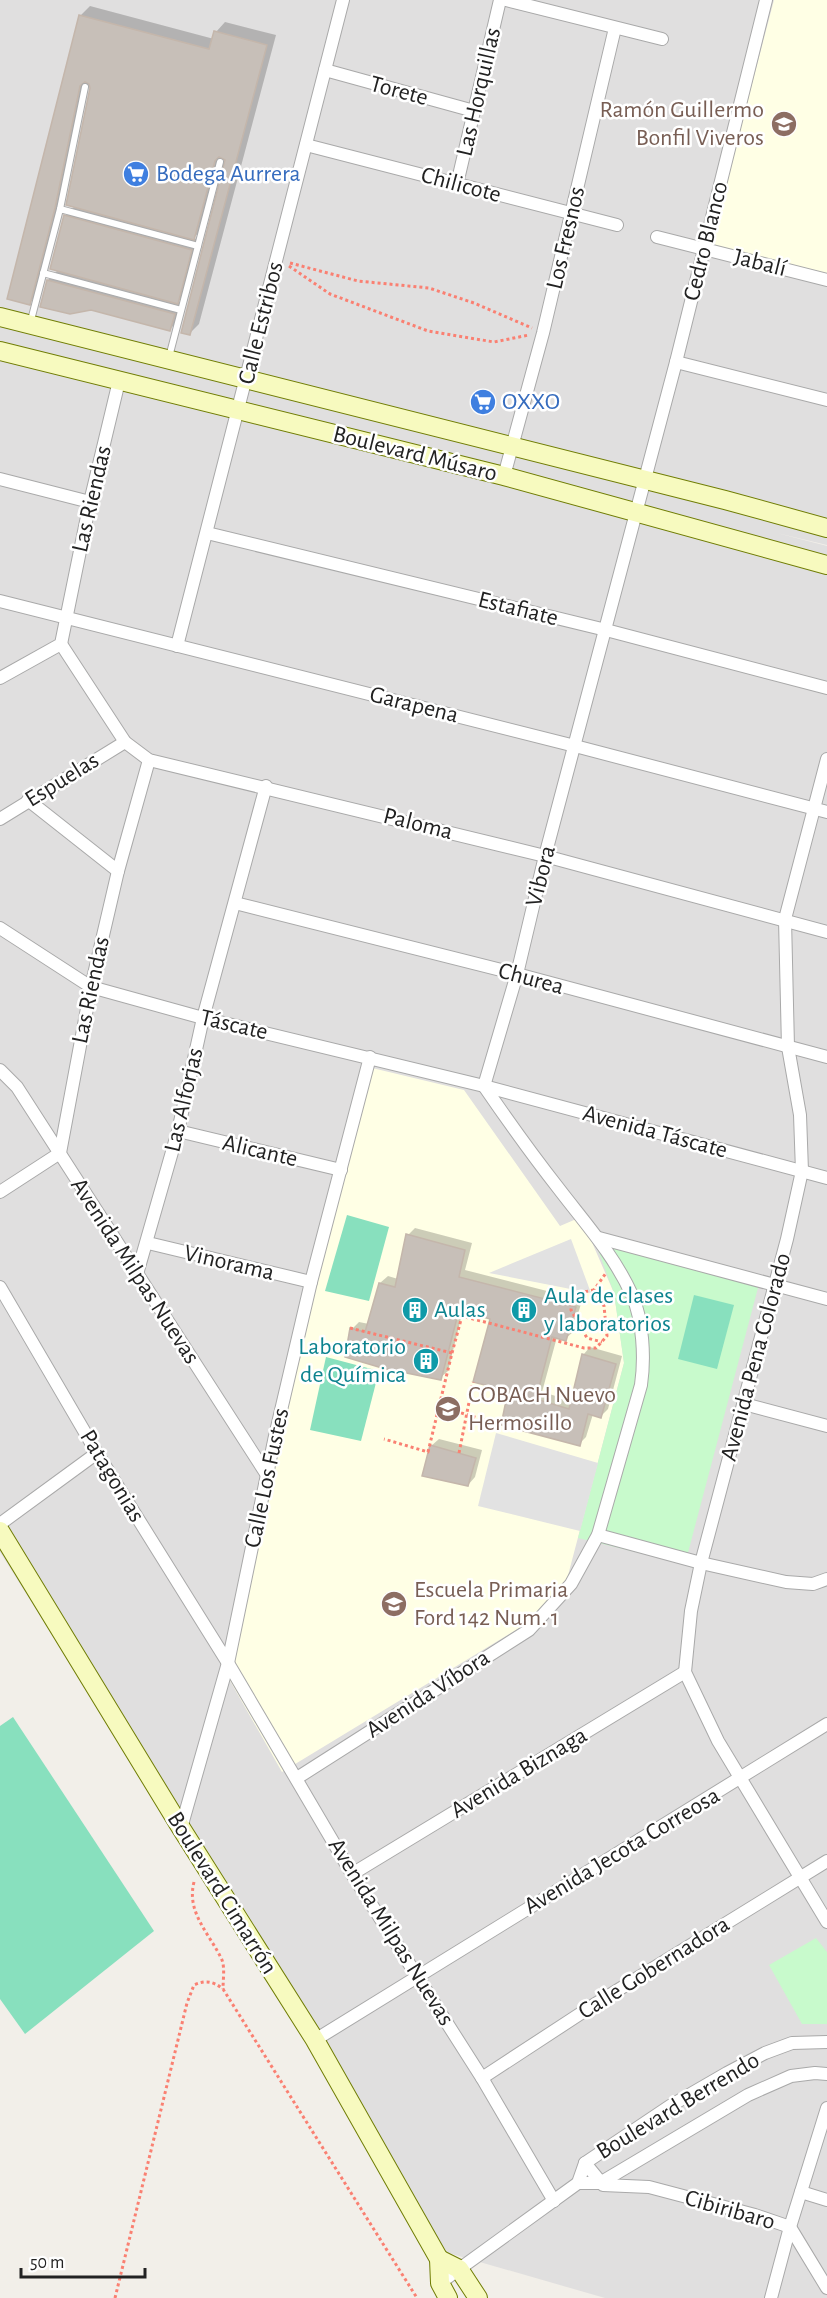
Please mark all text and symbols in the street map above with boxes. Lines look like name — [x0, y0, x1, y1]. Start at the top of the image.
street label: Las Horquillas — [453, 25, 505, 159]
street label: Torete — [367, 72, 431, 110]
place label: Ramón Guillermo Bonfil Viveros — [600, 98, 764, 150]
school or university icon: Ramón Guillermo Bonfil Viveros — [769, 109, 799, 139]
supermarket icon: Bodega Aurrera — [121, 159, 151, 189]
place label: Bodega Aurrera — [156, 162, 301, 186]
street label: Chilicote — [418, 163, 504, 207]
street label: Cedro Blanco — [680, 179, 732, 303]
street label: Los Fresnos — [543, 184, 589, 292]
street label: Jabalí — [731, 245, 789, 281]
street label: Calle Estribos — [234, 259, 288, 387]
supermarket icon: OXXO — [468, 387, 498, 417]
place label: OXXO — [502, 390, 560, 414]
street label: Boulevard Músaro — [330, 422, 500, 486]
street label: Las Riendas — [68, 443, 116, 555]
street label: Estafiate — [475, 587, 561, 631]
street label: Garapena — [367, 682, 461, 728]
street label: Espuelas — [21, 748, 103, 812]
street label: Paloma — [381, 804, 455, 844]
street label: Vibora — [522, 843, 560, 909]
street label: Las Riendas — [68, 934, 114, 1046]
street label: Churea — [496, 959, 566, 999]
street label: Táscate — [198, 1006, 270, 1044]
street label: Las Alforjas — [160, 1046, 208, 1154]
street label: Avenida Táscate — [580, 1101, 730, 1163]
street label: Alicante — [220, 1131, 300, 1171]
street label: Avenida Milpas Nuevas — [66, 1174, 204, 1368]
street label: Vinorama — [182, 1241, 276, 1285]
street label: Avenida Pena Colorado — [717, 1251, 795, 1463]
place label: Aula de clases y laboratorios — [543, 1284, 673, 1336]
building icon: Aulas — [400, 1295, 430, 1325]
building icon: Aula de clases y laboratorios — [509, 1295, 539, 1325]
place label: Aulas — [434, 1298, 486, 1322]
place label: Laboratorio de Química — [298, 1335, 406, 1387]
building icon: Laboratorio de Química — [411, 1346, 441, 1376]
place label: COBACH Nuevo Hermosillo — [468, 1383, 616, 1435]
school or university icon: COBACH Nuevo Hermosillo — [433, 1394, 463, 1424]
street label: Calle Los Fustes — [240, 1406, 294, 1550]
street label: Patagonias — [75, 1426, 149, 1526]
place label: Escuela Primaria Ford 142 Num. 1 — [414, 1578, 568, 1630]
school or university icon: Escuela Primaria Ford 142 Num. 1 — [379, 1589, 409, 1619]
street label: Avenida Víbora — [362, 1645, 494, 1743]
street label: Avenida Biznaga — [447, 1723, 591, 1823]
street label: Avenida Jecota Correosa — [520, 1783, 724, 1919]
street label: Boulevard Cimarrón — [162, 1808, 282, 1978]
street label: Avenida Milpas Nuevas — [324, 1834, 458, 2030]
street label: Calle Gobernadora — [574, 1912, 734, 2024]
street label: Boulevard Berrendo — [592, 2048, 764, 2164]
street label: Cibiribaro — [682, 2186, 778, 2234]
scale bar — [21, 2241, 146, 2279]
text: 50 m — [30, 2254, 64, 2272]

